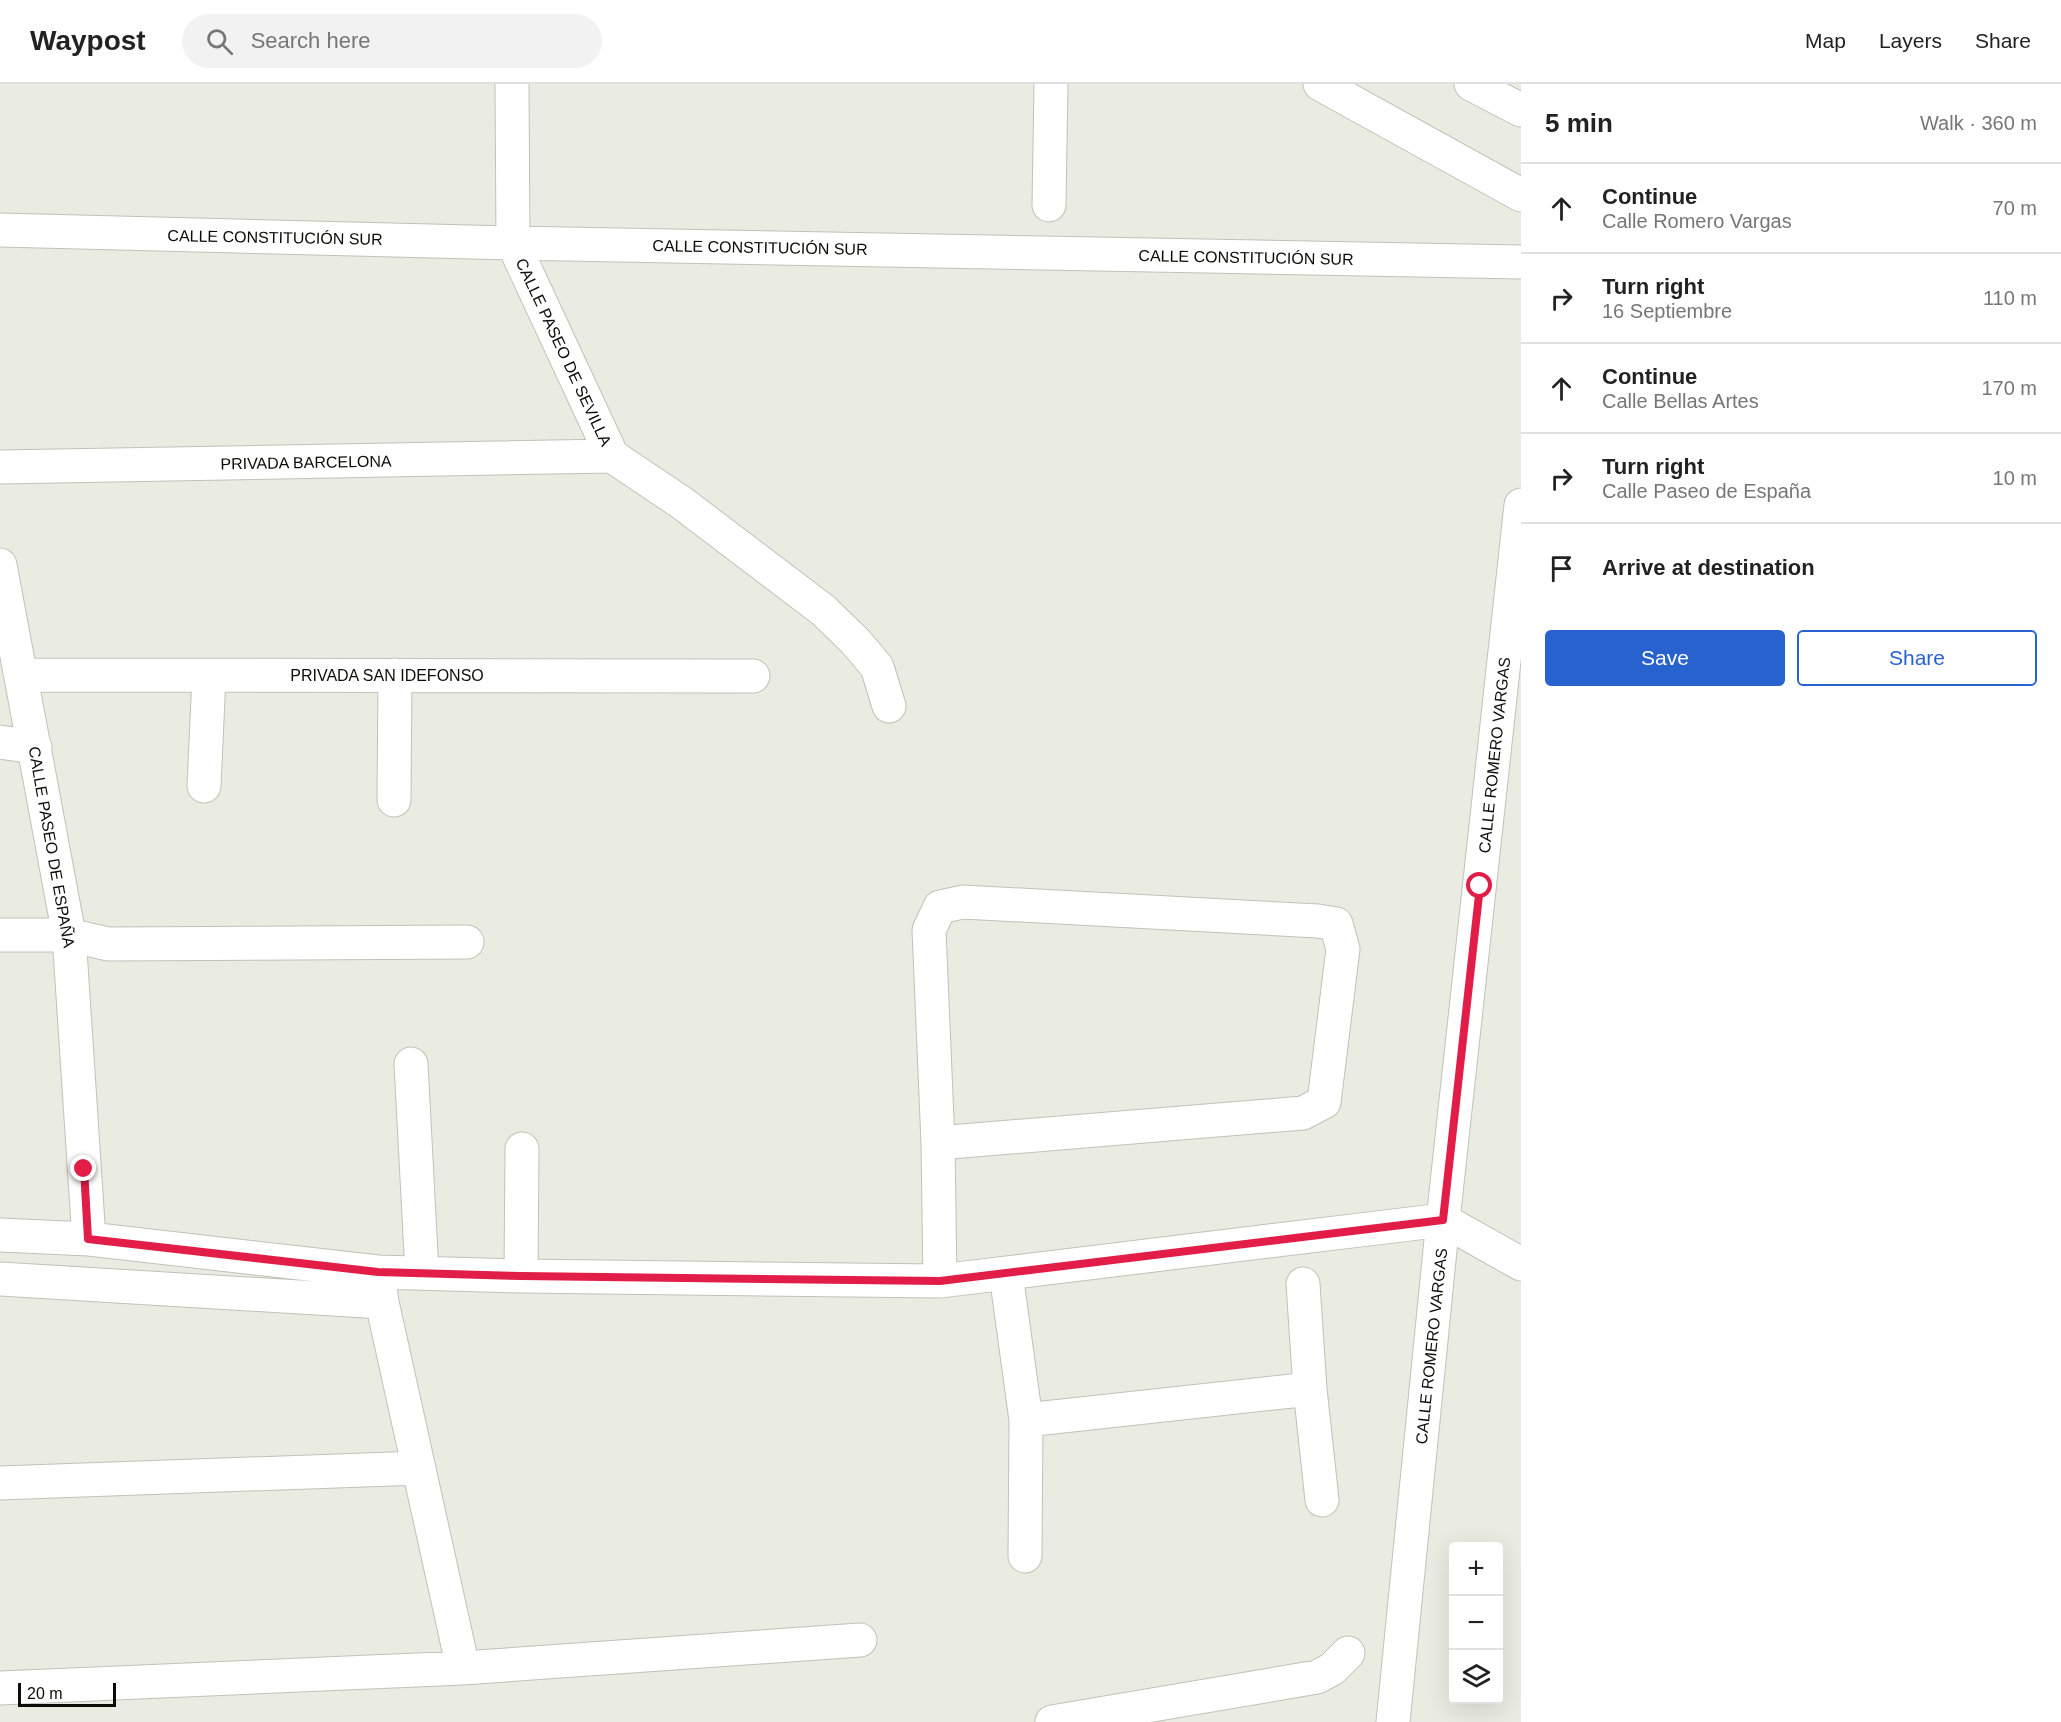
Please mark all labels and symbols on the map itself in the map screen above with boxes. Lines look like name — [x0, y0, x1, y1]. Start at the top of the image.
street label: CALLE CONSTITUCIÓN SUR — [167, 226, 383, 248]
street label: CALLE CONSTITUCIÓN SUR — [652, 236, 868, 258]
street label: CALLE CONSTITUCIÓN SUR — [1138, 246, 1354, 268]
street label: CALLE PASEO DE SEVILLA — [512, 256, 615, 449]
street label: PRIVADA BARCELONA — [220, 453, 392, 472]
street label: CALLE ROMERO VARGAS — [1476, 656, 1513, 854]
street label: PRIVADA SAN IDEFONSO — [290, 667, 484, 684]
street label: CALLE PASEO DE ESPAÑA — [25, 745, 80, 949]
route start — [1466, 872, 1492, 898]
route end — [70, 1155, 96, 1181]
street label: CALLE ROMERO VARGAS — [1413, 1247, 1450, 1445]
scale bar — [18, 1680, 116, 1708]

